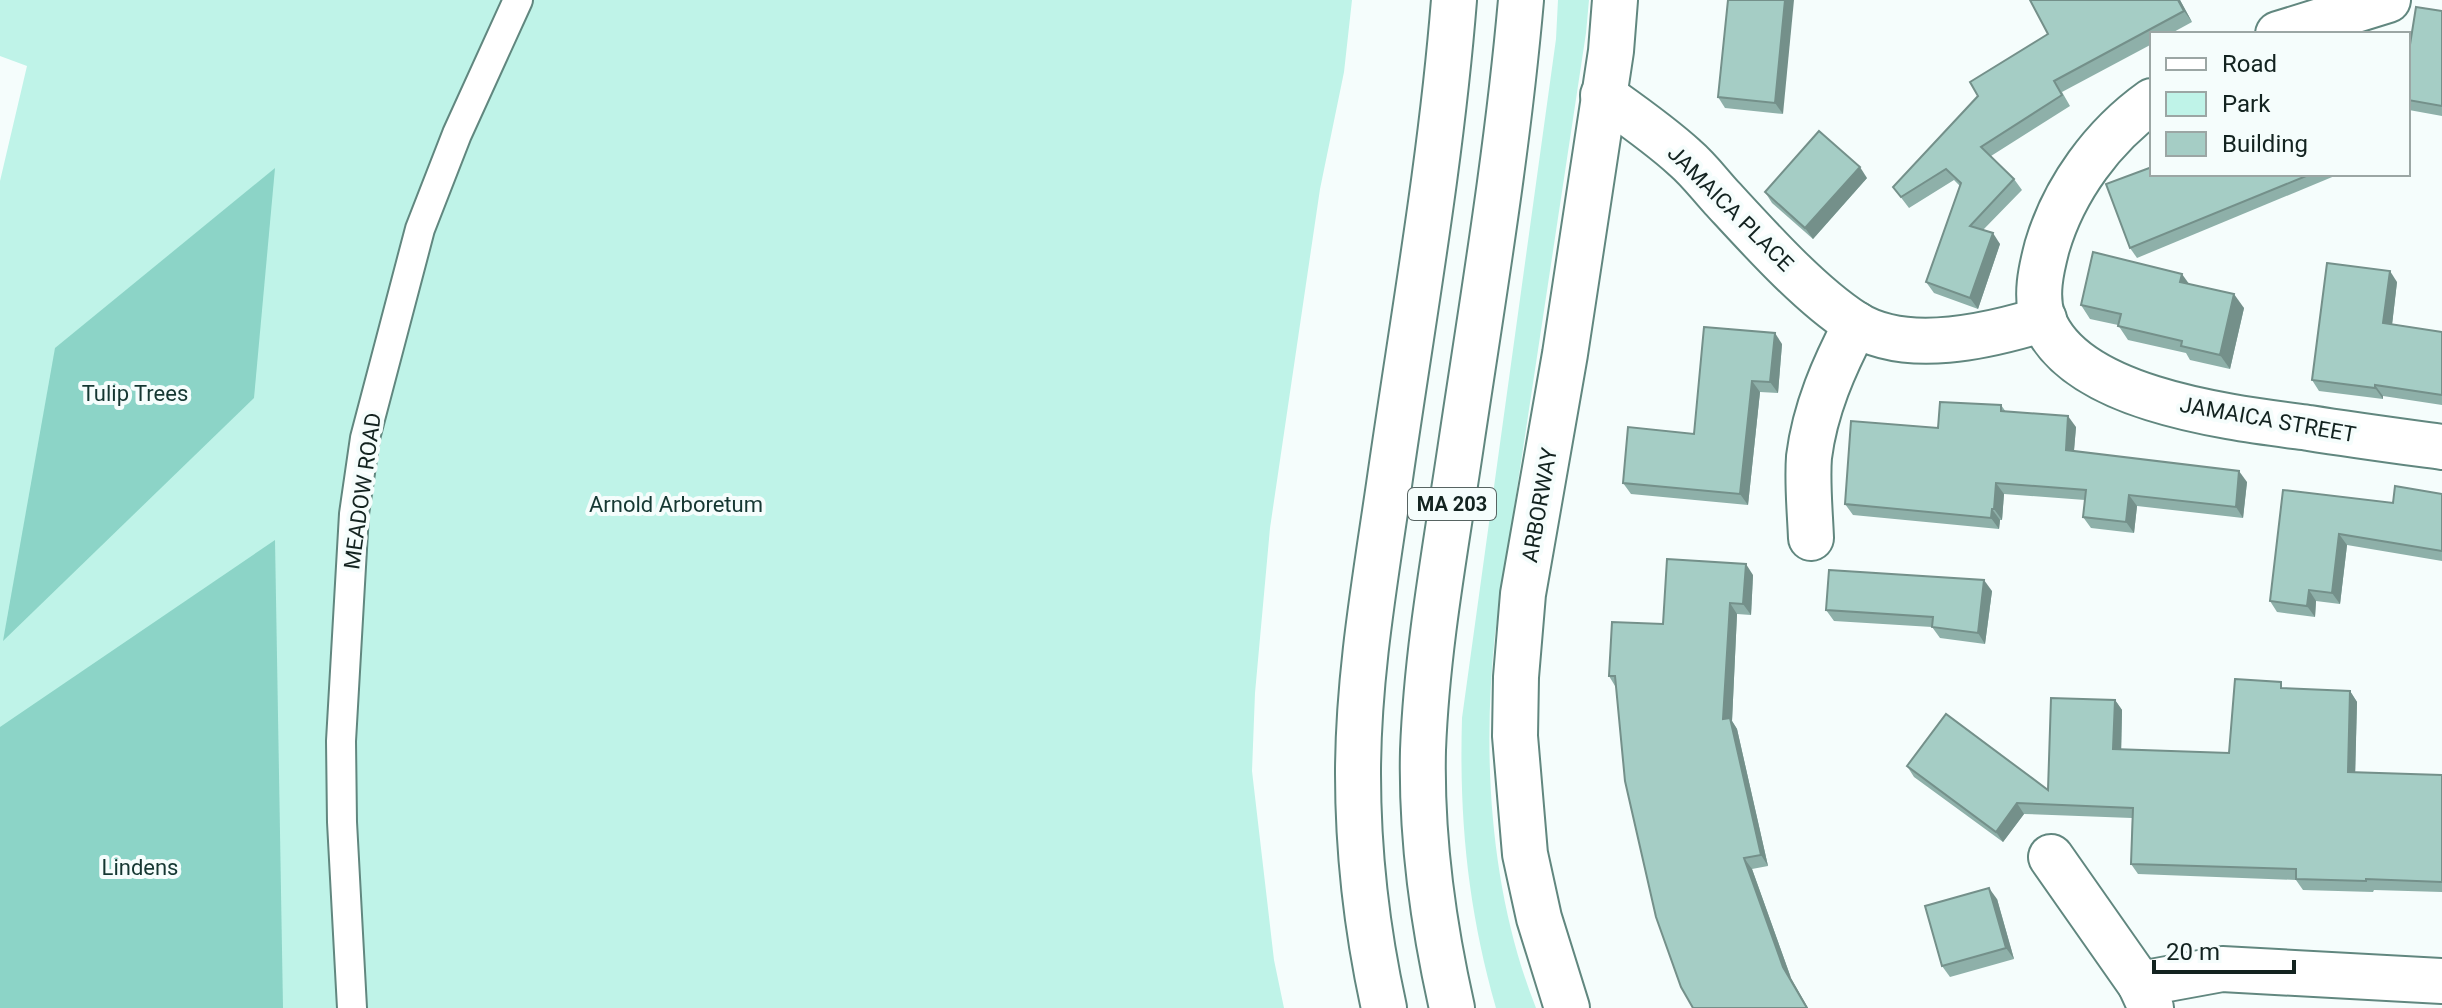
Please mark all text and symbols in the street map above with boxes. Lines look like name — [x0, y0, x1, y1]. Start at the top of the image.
legend — [2150, 32, 2410, 176]
text: Road — [2222, 50, 2277, 78]
text: Park — [2222, 90, 2271, 118]
text: Building — [2222, 130, 2308, 158]
street label: JAMAICA PLACE — [1663, 140, 1799, 276]
park label: Tulip Trees — [82, 381, 188, 406]
street label: JAMAICA STREET — [2178, 392, 2358, 447]
street label: MEADOW ROAD — [339, 411, 386, 571]
street label: ARBORWAY — [1517, 445, 1562, 564]
road number: MA 203 — [1408, 488, 1496, 520]
park label: Arnold Arboretum — [589, 492, 763, 517]
park label: Lindens — [102, 855, 178, 880]
scale bar — [2154, 924, 2294, 974]
text: 20 m — [2166, 938, 2220, 966]

